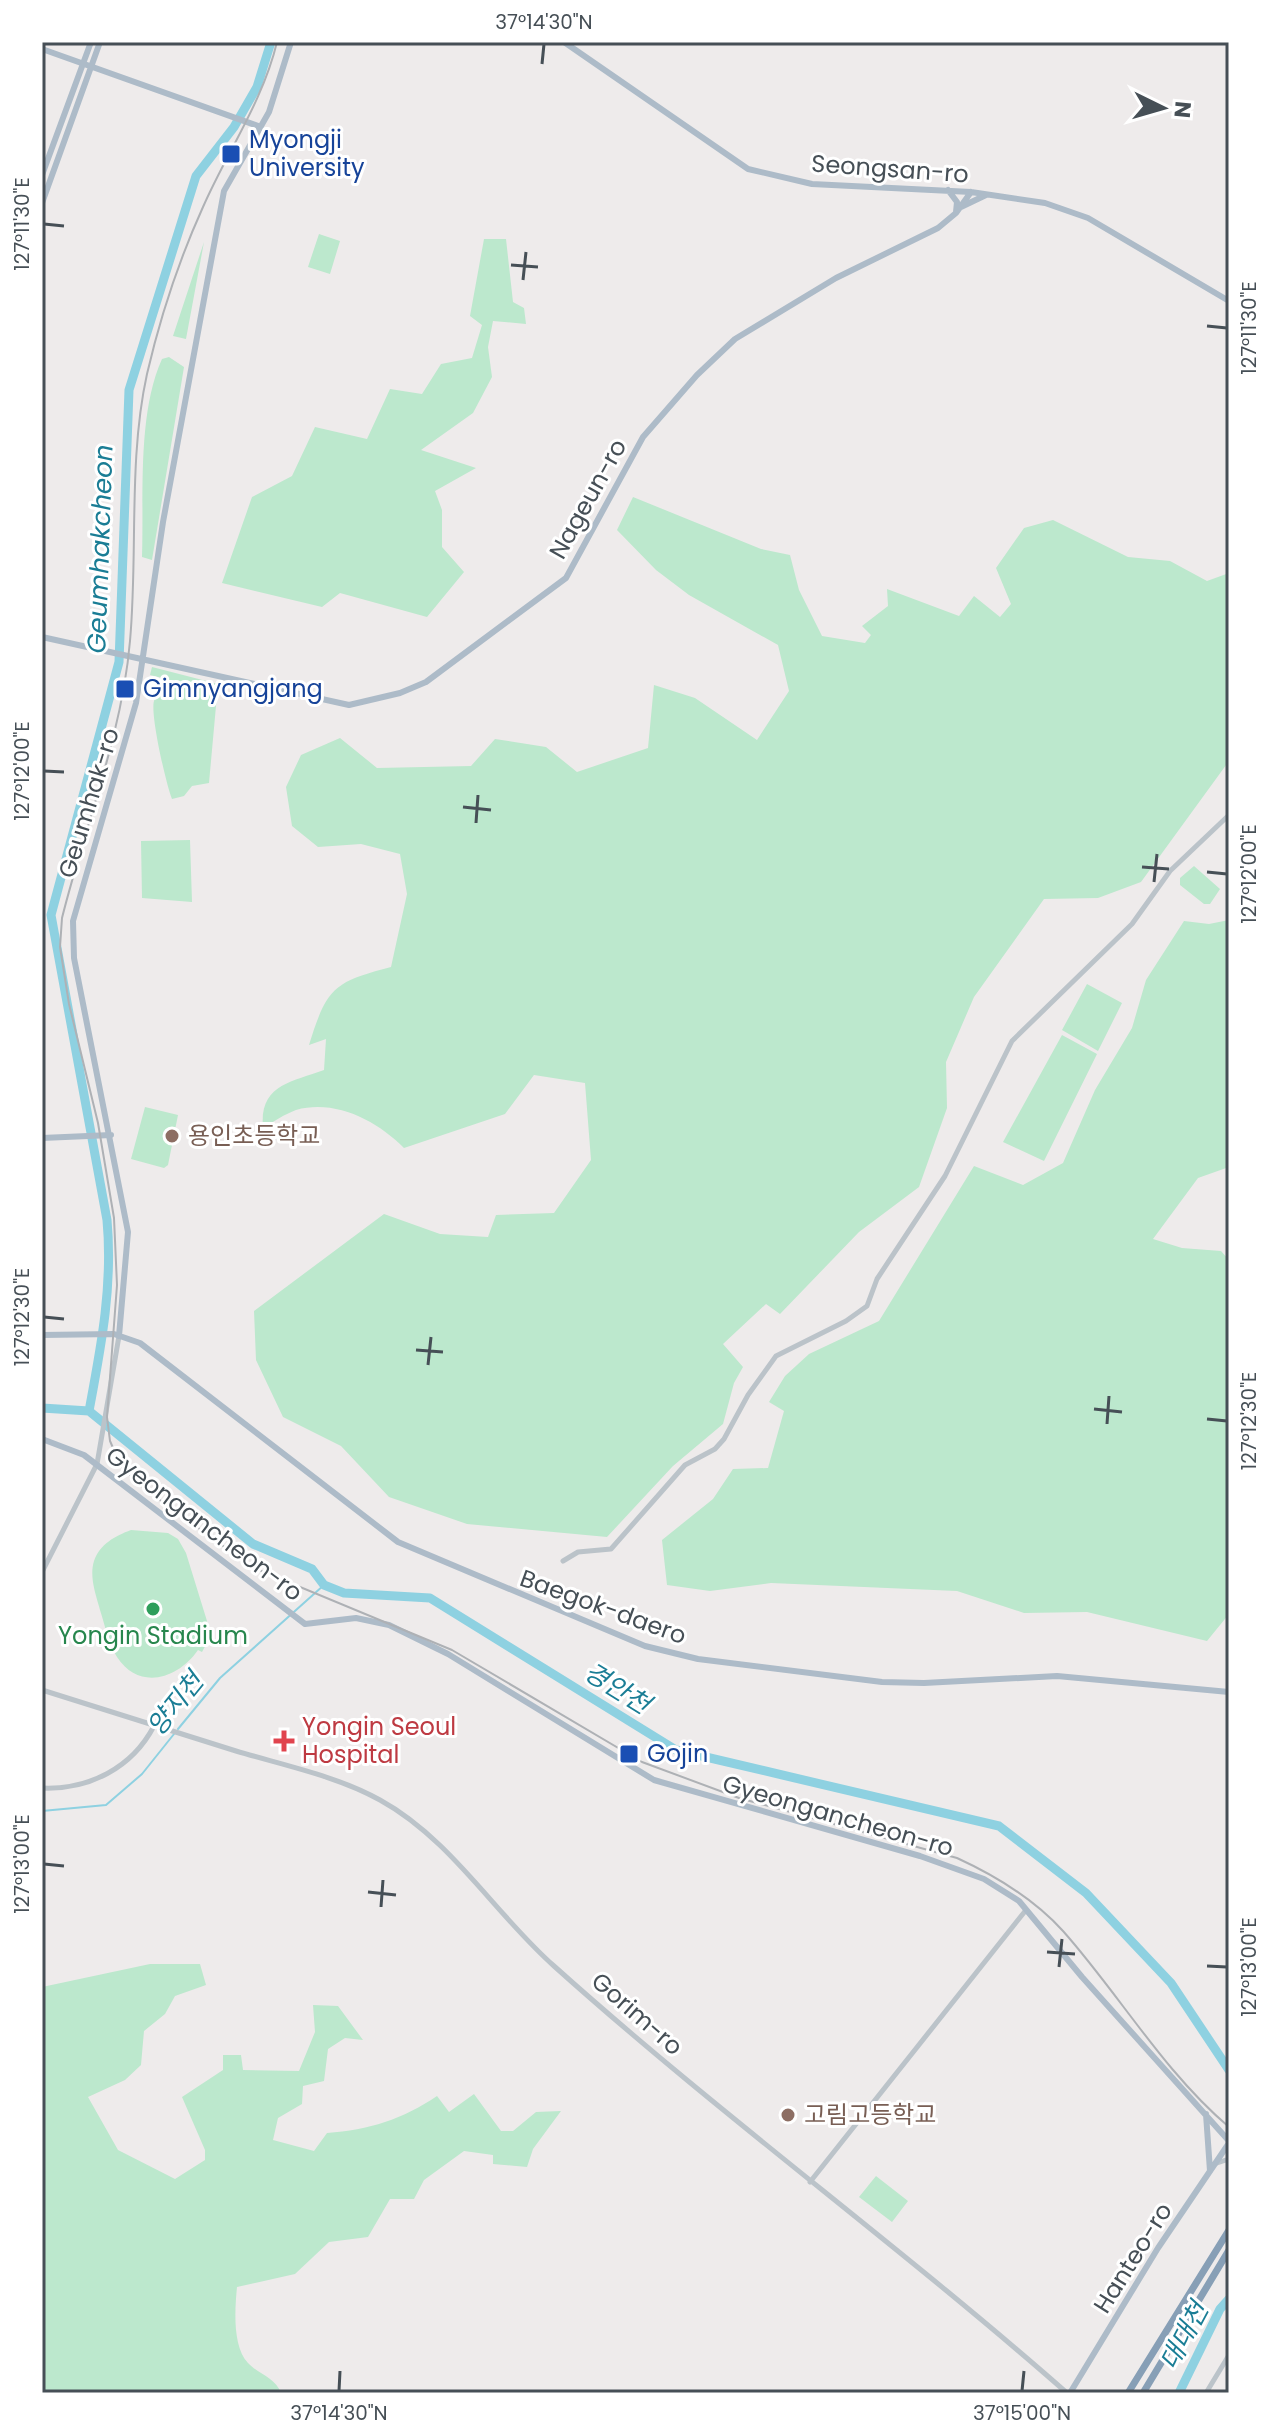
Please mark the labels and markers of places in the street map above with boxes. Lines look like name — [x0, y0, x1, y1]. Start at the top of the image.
place label: Myongji University — [249, 123, 365, 184]
marker: Myongji University — [220, 143, 242, 165]
place label: Gimnyangjang — [143, 672, 323, 705]
marker: Gimnyangjang — [114, 678, 136, 700]
place label: 용인초등학교 — [188, 1119, 320, 1152]
marker: 용인초등학교 — [163, 1127, 181, 1145]
marker: Yongin Stadium — [144, 1600, 162, 1618]
place label: Yongin Stadium — [58, 1619, 248, 1652]
place label: Yongin Seoul Hospital — [302, 1710, 456, 1771]
marker: Yongin Seoul Hospital — [273, 1730, 295, 1752]
place label: Gojin — [647, 1737, 708, 1770]
marker: Gojin — [618, 1743, 640, 1765]
place label: 고림고등학교 — [804, 2098, 936, 2131]
marker: 고림고등학교 — [779, 2106, 797, 2124]

